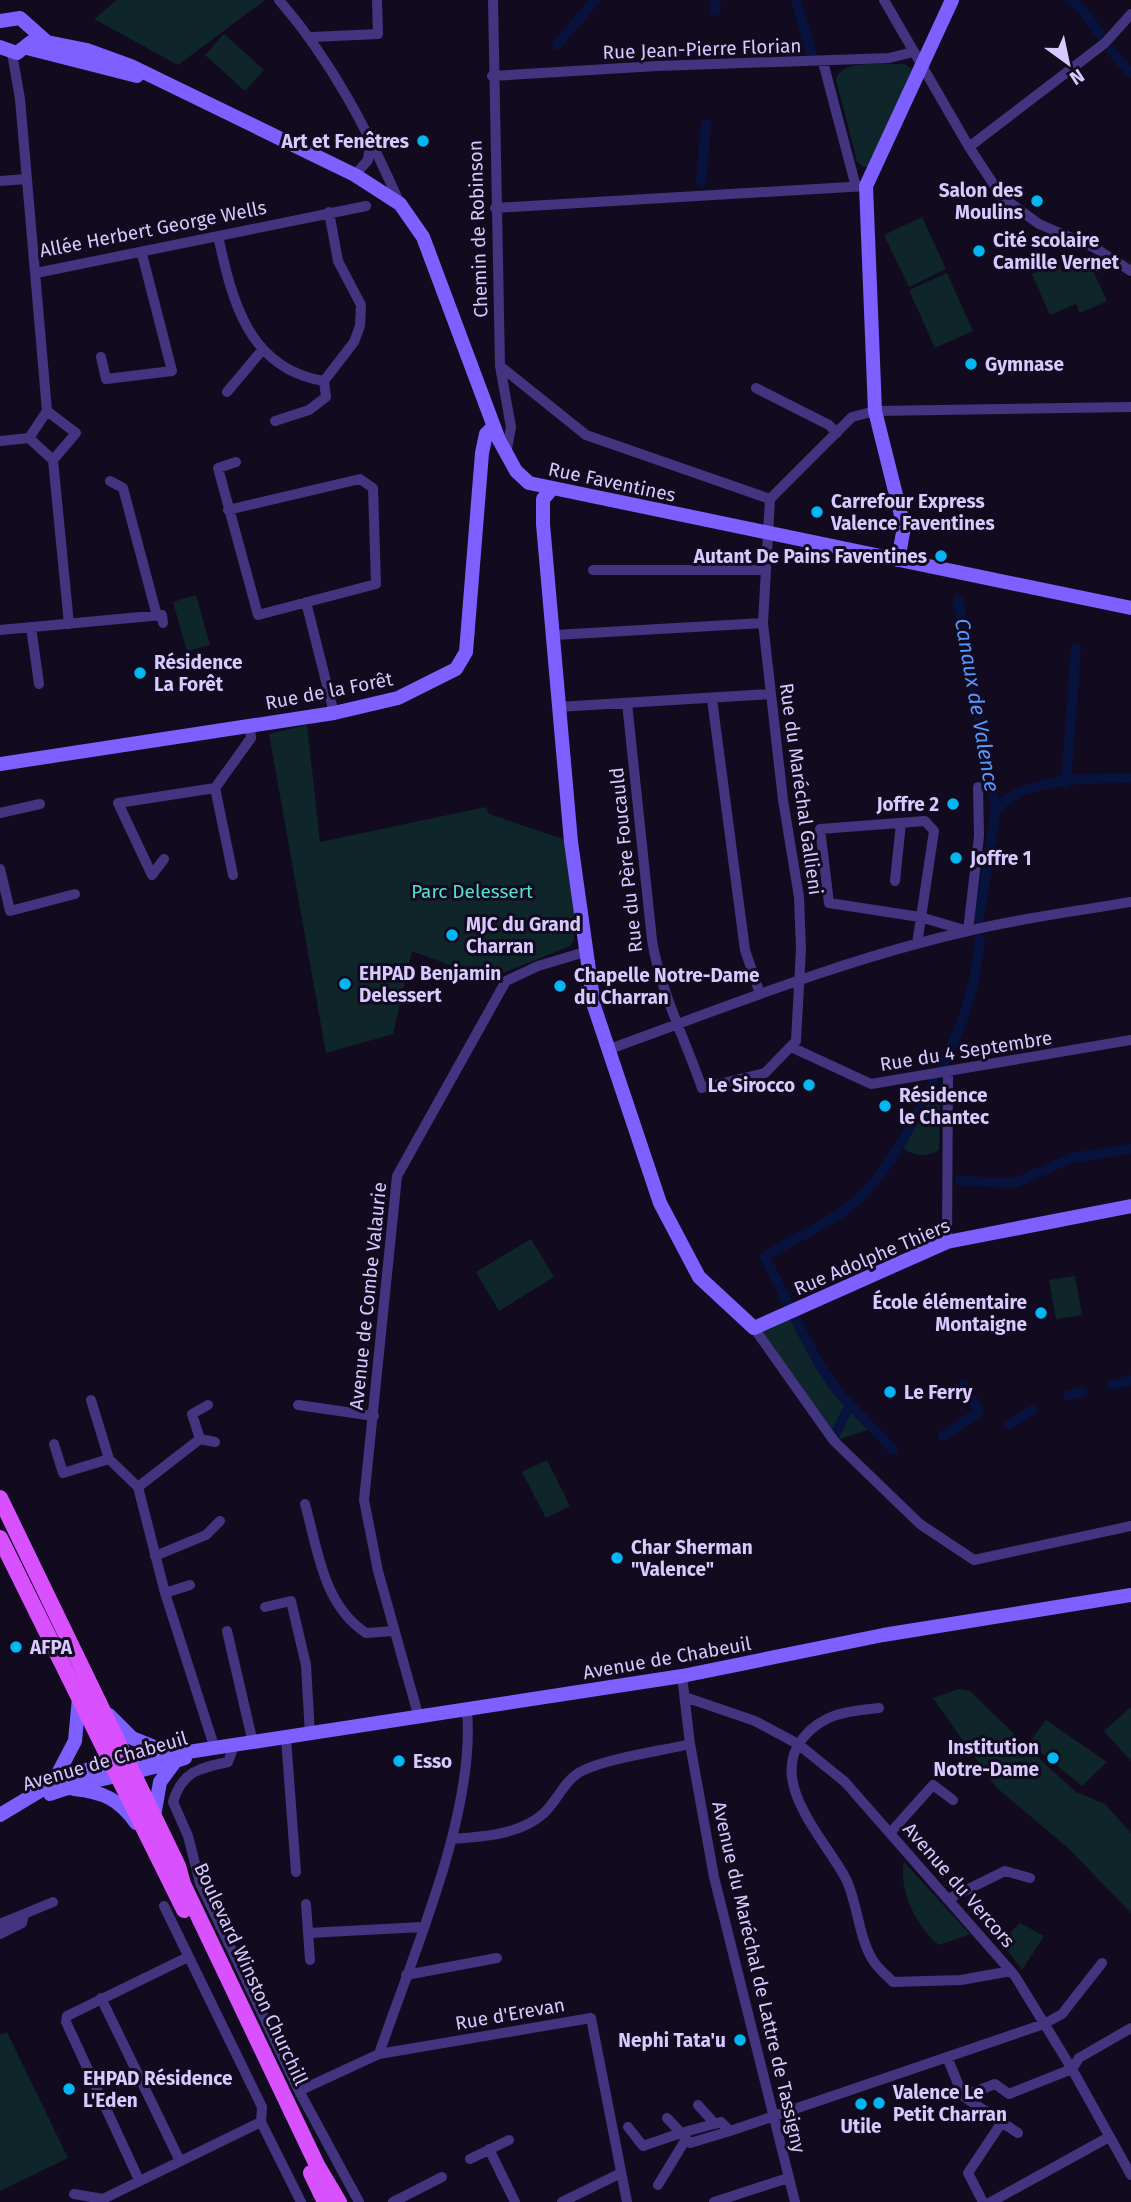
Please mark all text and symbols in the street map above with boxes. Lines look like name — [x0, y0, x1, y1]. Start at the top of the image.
north arrow — [1033, 28, 1103, 98]
street label: Rue Jean-Pierre Florian — [602, 34, 802, 64]
text: N — [1065, 64, 1089, 90]
place label: Art et Fenêtres — [280, 130, 409, 153]
marker: Art et Fenêtres — [415, 133, 431, 149]
street label: Chemin de Robinson — [463, 140, 493, 318]
place label: Salon des Moulins — [939, 179, 1023, 224]
marker: Salon des Moulins — [1029, 193, 1045, 209]
street label: Allée Herbert George Wells — [38, 196, 268, 262]
place label: Cité scolaire Camille Vernet — [993, 229, 1120, 274]
marker: Cité scolaire Camille Vernet — [971, 243, 987, 259]
place label: Gymnase — [985, 353, 1064, 376]
marker: Gymnase — [963, 356, 979, 372]
street label: Rue Faventines — [546, 457, 678, 507]
place label: Carrefour Express Valence Faventines — [830, 490, 995, 535]
marker: Carrefour Express Valence Faventines — [809, 504, 825, 520]
place label: Autant De Pains Faventines — [693, 545, 927, 568]
marker: Autant De Pains Faventines — [933, 548, 949, 564]
water label: Canaux de Valence — [949, 616, 1005, 794]
place label: Résidence La Forêt — [154, 651, 243, 696]
marker: Résidence La Forêt — [132, 665, 148, 681]
street label: Rue de la Forêt — [263, 667, 395, 715]
street label: Rue du Maréchal Gallieni — [775, 681, 827, 897]
street label: Rue du Père Foucauld — [605, 766, 647, 954]
place label: Joffre 2 — [875, 793, 939, 816]
marker: Joffre 2 — [945, 796, 961, 812]
place label: Joffre 1 — [969, 847, 1032, 870]
marker: Joffre 1 — [948, 850, 964, 866]
park label: Parc Delessert — [411, 880, 533, 903]
place label: MJC du Grand Charran — [466, 913, 581, 958]
marker: MJC du Grand Charran — [444, 927, 460, 943]
place label: EHPAD Benjamin Delessert — [359, 962, 501, 1007]
place label: Chapelle Notre-Dame du Charran — [574, 964, 760, 1009]
marker: EHPAD Benjamin Delessert — [337, 976, 353, 992]
marker: Chapelle Notre-Dame du Charran — [552, 978, 568, 994]
street label: Rue du 4 Septembre — [878, 1026, 1054, 1076]
place label: Le Sirocco — [708, 1074, 795, 1097]
marker: Le Sirocco — [801, 1077, 817, 1093]
place label: Résidence le Chantec — [899, 1084, 989, 1129]
marker: Résidence le Chantec — [877, 1098, 893, 1114]
street label: Avenue de Combe Valaurie — [345, 1181, 391, 1411]
street label: Rue Adolphe Thiers — [791, 1214, 954, 1300]
place label: École élémentaire Montaigne — [873, 1289, 1027, 1336]
marker: École élémentaire Montaigne — [1033, 1305, 1049, 1321]
place label: Le Ferry — [904, 1381, 973, 1404]
marker: Le Ferry — [882, 1384, 898, 1400]
place label: Char Sherman "Valence" — [631, 1536, 753, 1581]
marker: Char Sherman "Valence" — [609, 1550, 625, 1566]
street label: Avenue de Chabeuil — [581, 1632, 753, 1684]
place label: AFPA — [29, 1636, 73, 1659]
marker: AFPA — [8, 1639, 24, 1655]
street label: Avenue de Chabeuil — [20, 1726, 190, 1796]
place label: Institution Notre-Dame — [934, 1736, 1039, 1781]
place label: Esso — [413, 1750, 452, 1773]
marker: Institution Notre-Dame — [1045, 1750, 1061, 1766]
marker: Esso — [391, 1753, 407, 1769]
street label: Avenue du Maréchal de Lattre de Tassigny — [707, 1799, 811, 2156]
street label: Avenue du Vercors — [898, 1818, 1020, 1952]
street label: Boulevard Winston Churchill — [189, 1859, 313, 2089]
street label: Rue d'Erevan — [453, 1993, 567, 2035]
place label: Nephi Tata'u — [618, 2029, 726, 2052]
marker: Nephi Tata'u — [732, 2032, 748, 2048]
place label: EHPAD Résidence L'Eden — [83, 2067, 233, 2112]
marker: EHPAD Résidence L'Eden — [61, 2081, 77, 2097]
place label: Valence Le Petit Charran — [892, 2081, 1007, 2126]
marker: Valence Le Petit Charran — [871, 2095, 887, 2111]
marker: Utile — [853, 2096, 869, 2112]
place label: Utile — [840, 2115, 882, 2138]

